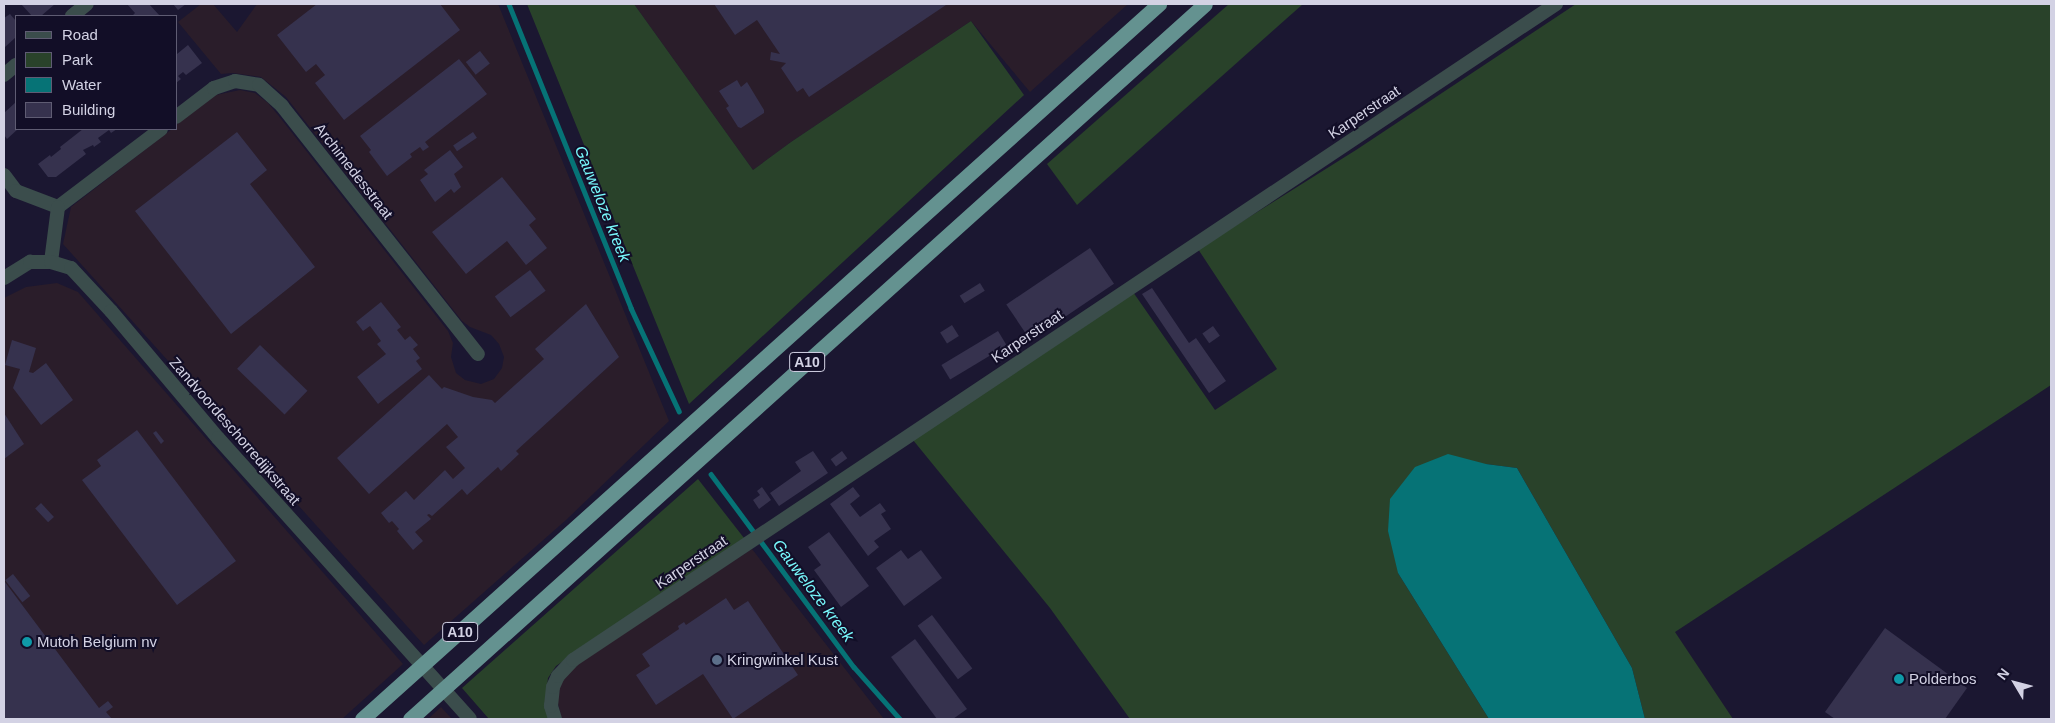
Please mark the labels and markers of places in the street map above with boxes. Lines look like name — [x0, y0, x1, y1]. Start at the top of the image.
place label: Mutoh Belgium nv — [37, 633, 157, 651]
marker: Mutoh Belgium nv — [21, 636, 33, 648]
place label: Kringwinkel Kust — [727, 651, 838, 669]
marker: Kringwinkel Kust — [711, 654, 723, 666]
place label: Polderbos — [1909, 670, 1977, 688]
marker: Polderbos — [1893, 673, 1905, 685]

